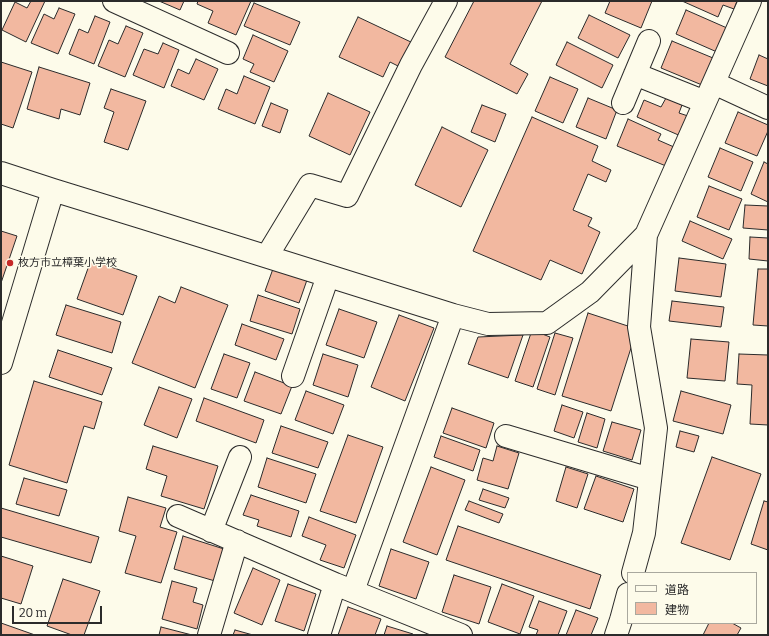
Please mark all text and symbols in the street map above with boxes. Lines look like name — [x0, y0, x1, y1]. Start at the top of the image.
place label: 枚方市立樟葉小学校 — [18, 256, 117, 270]
marker: 枚方市立樟葉小学校 — [5, 258, 15, 268]
legend — [627, 572, 757, 624]
text: 道路 — [665, 583, 689, 597]
scale bar — [14, 598, 104, 624]
text: 建物 — [665, 603, 689, 617]
text: 20 m — [19, 606, 47, 620]

